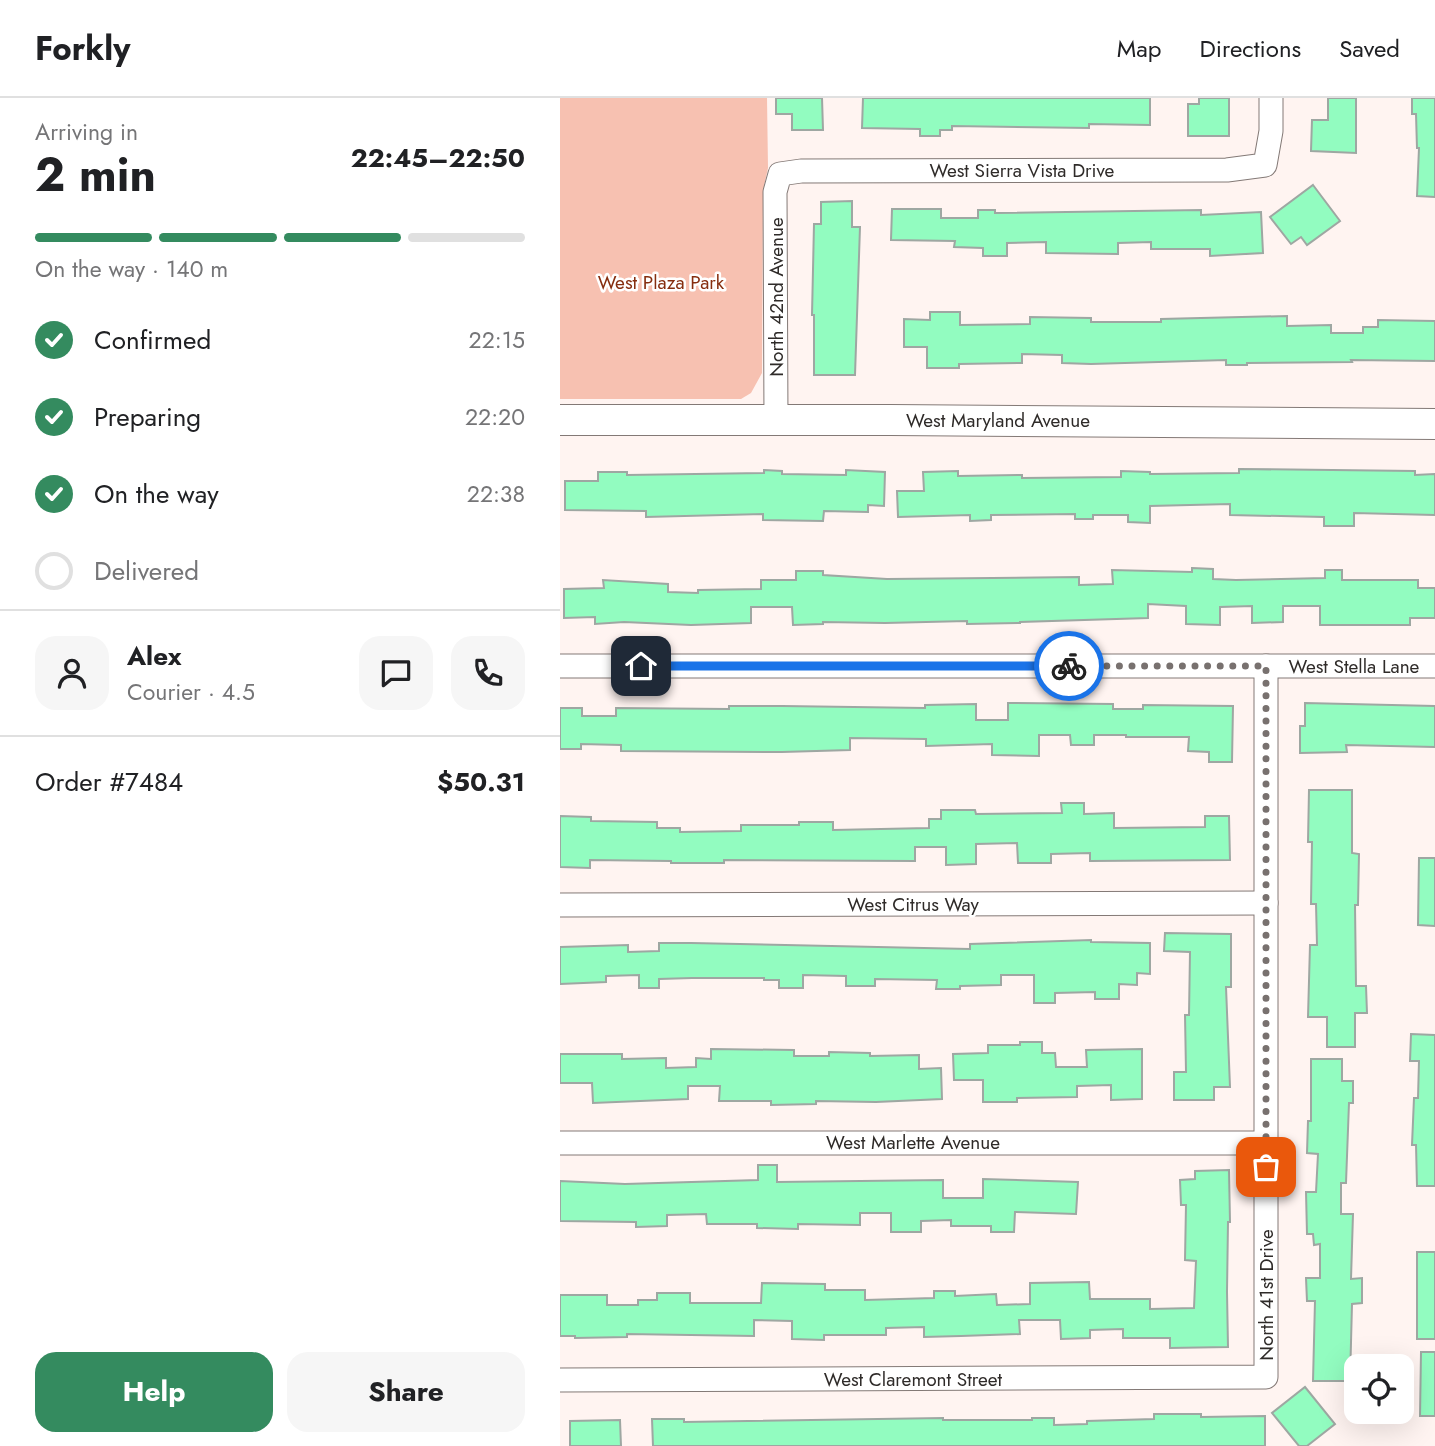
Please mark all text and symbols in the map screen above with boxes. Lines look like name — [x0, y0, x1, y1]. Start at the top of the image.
text: Forkly — [35, 25, 130, 72]
text: Map — [1117, 31, 1162, 66]
text: Directions — [1200, 31, 1301, 66]
text: Saved — [1339, 31, 1400, 66]
text: Arriving in — [35, 115, 138, 149]
text: 22:45–22:50 — [351, 139, 525, 177]
text: 2 min — [35, 142, 156, 208]
street label: West Sierra Vista Drive — [930, 157, 1115, 184]
street label: North 42nd Avenue — [763, 217, 790, 377]
text: On the way · 140 m — [35, 252, 228, 286]
park label: West Plaza Park — [598, 269, 725, 296]
icon: check — [35, 321, 73, 359]
text: Confirmed — [94, 321, 211, 359]
text: 22:15 — [469, 323, 525, 357]
icon: check — [35, 398, 73, 436]
text: Preparing — [94, 398, 201, 436]
text: 22:20 — [465, 400, 525, 434]
street label: West Maryland Avenue — [906, 407, 1090, 434]
icon: check — [35, 475, 73, 513]
text: On the way — [94, 475, 219, 513]
text: 22:38 — [467, 477, 525, 511]
text: Delivered — [94, 552, 199, 590]
courier — [1034, 631, 1104, 701]
button: person — [35, 636, 109, 710]
button: chat — [359, 636, 433, 710]
button: phone — [451, 636, 525, 710]
pin — [611, 636, 671, 696]
text: Alex — [127, 637, 181, 675]
icon: home — [622, 647, 660, 685]
icon: bike — [1050, 647, 1088, 685]
street label: West Stella Lane — [1289, 653, 1420, 680]
text: Courier · 4.5 — [127, 675, 255, 709]
text: Order #7484 — [35, 763, 183, 801]
text: $50.31 — [437, 763, 525, 801]
street label: West Citrus Way — [847, 891, 979, 918]
street label: West Marlette Avenue — [826, 1129, 1000, 1156]
pin — [1236, 1137, 1296, 1197]
icon: bag — [1247, 1148, 1285, 1186]
street label: North 41st Drive — [1253, 1229, 1280, 1361]
button: Help — [35, 1352, 273, 1432]
button: Share — [287, 1352, 525, 1432]
map controls — [1344, 1354, 1414, 1424]
button: locate — [1344, 1354, 1414, 1424]
street label: West Claremont Street — [824, 1366, 1003, 1393]

